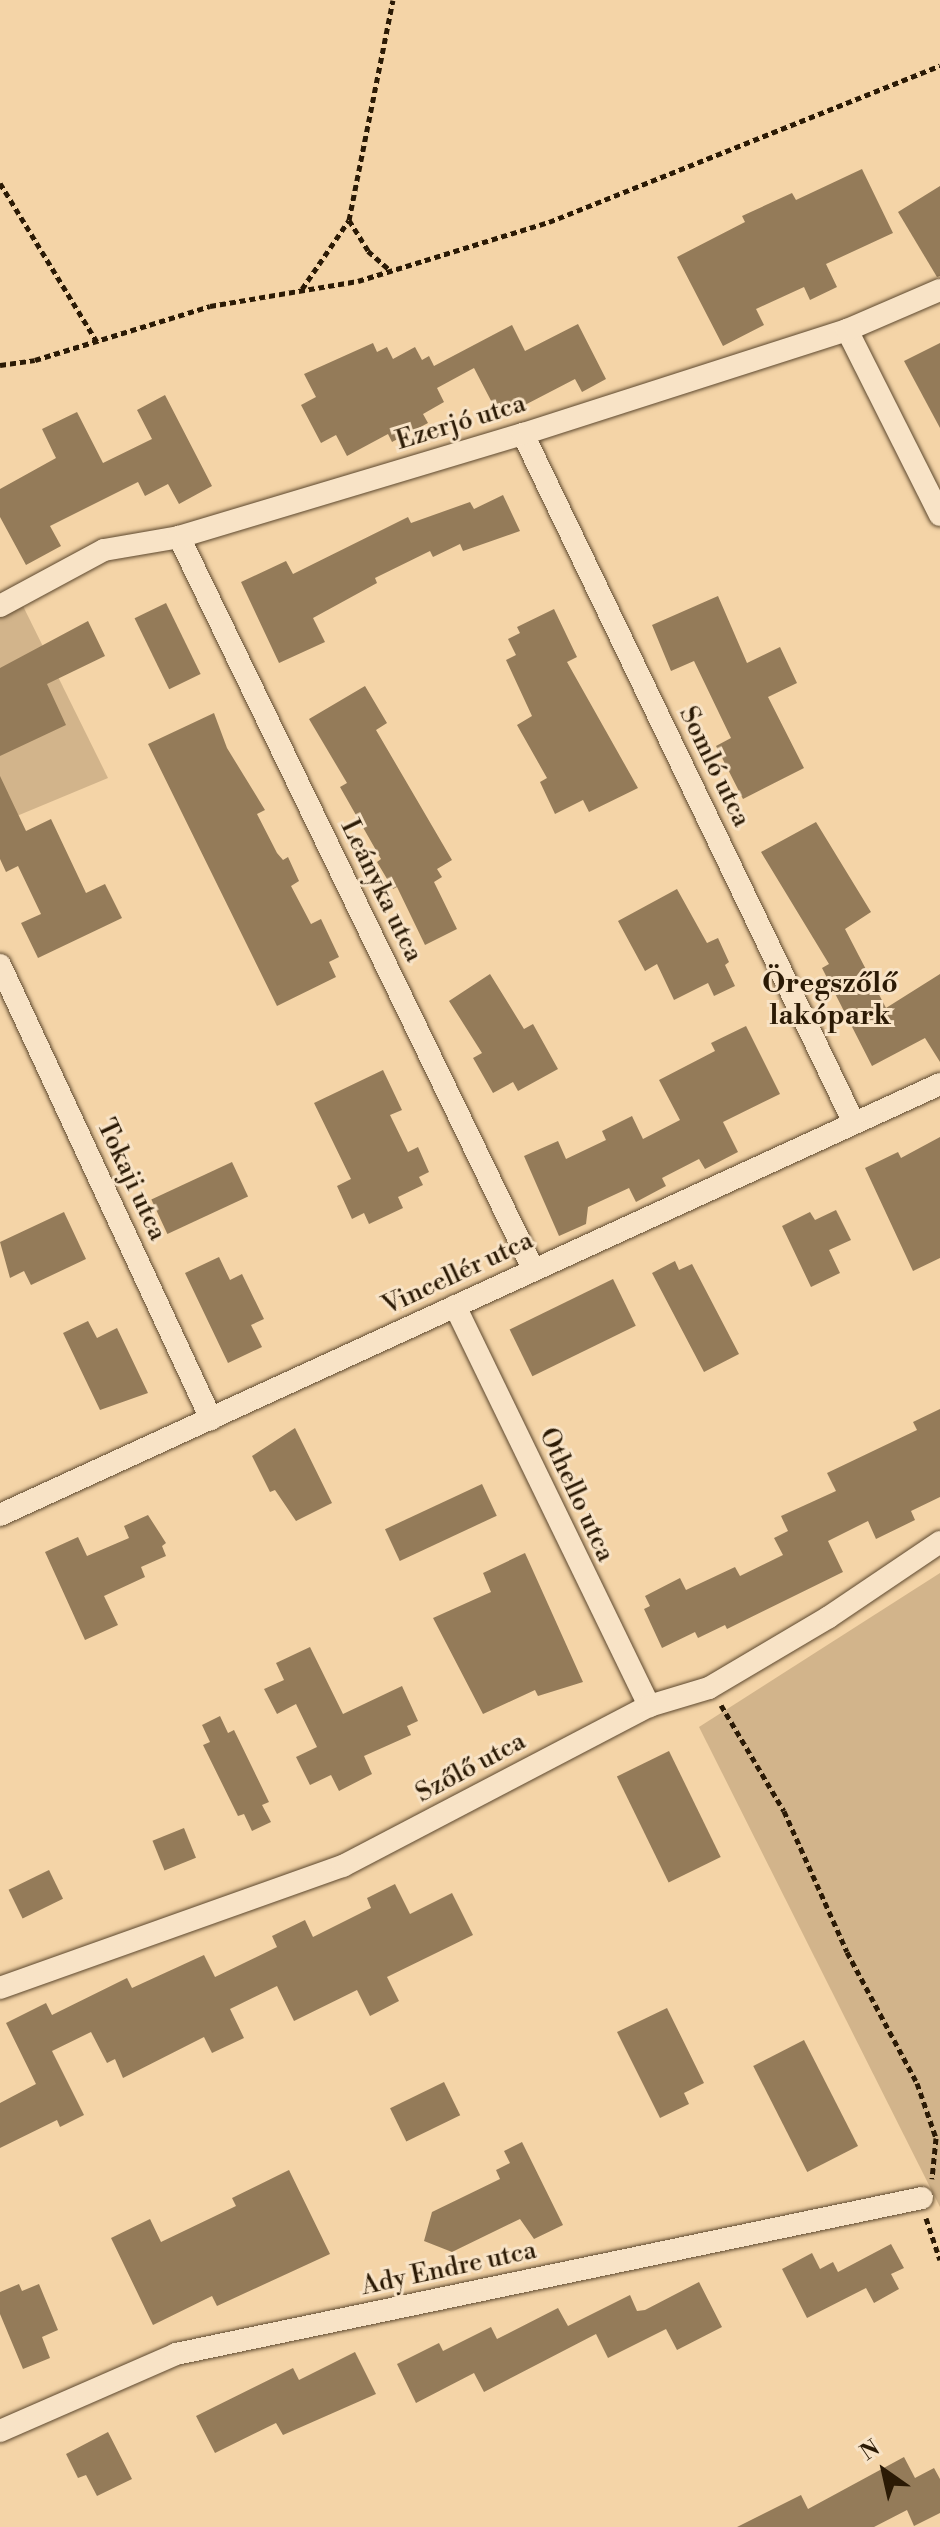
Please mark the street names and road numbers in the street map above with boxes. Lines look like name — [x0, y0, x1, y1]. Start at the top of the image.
street label: Ezerjó utca — [392, 389, 530, 457]
street label: Somló utca — [671, 702, 757, 832]
street label: Leányka utca — [333, 815, 429, 967]
street label: Tokaji utca — [89, 1114, 173, 1246]
street label: Vincellér utca — [378, 1226, 538, 1322]
street label: Othello utca — [531, 1423, 621, 1567]
street label: Szőlő utca — [411, 1726, 531, 1810]
street label: Ady Endre utca — [359, 2235, 539, 2303]

